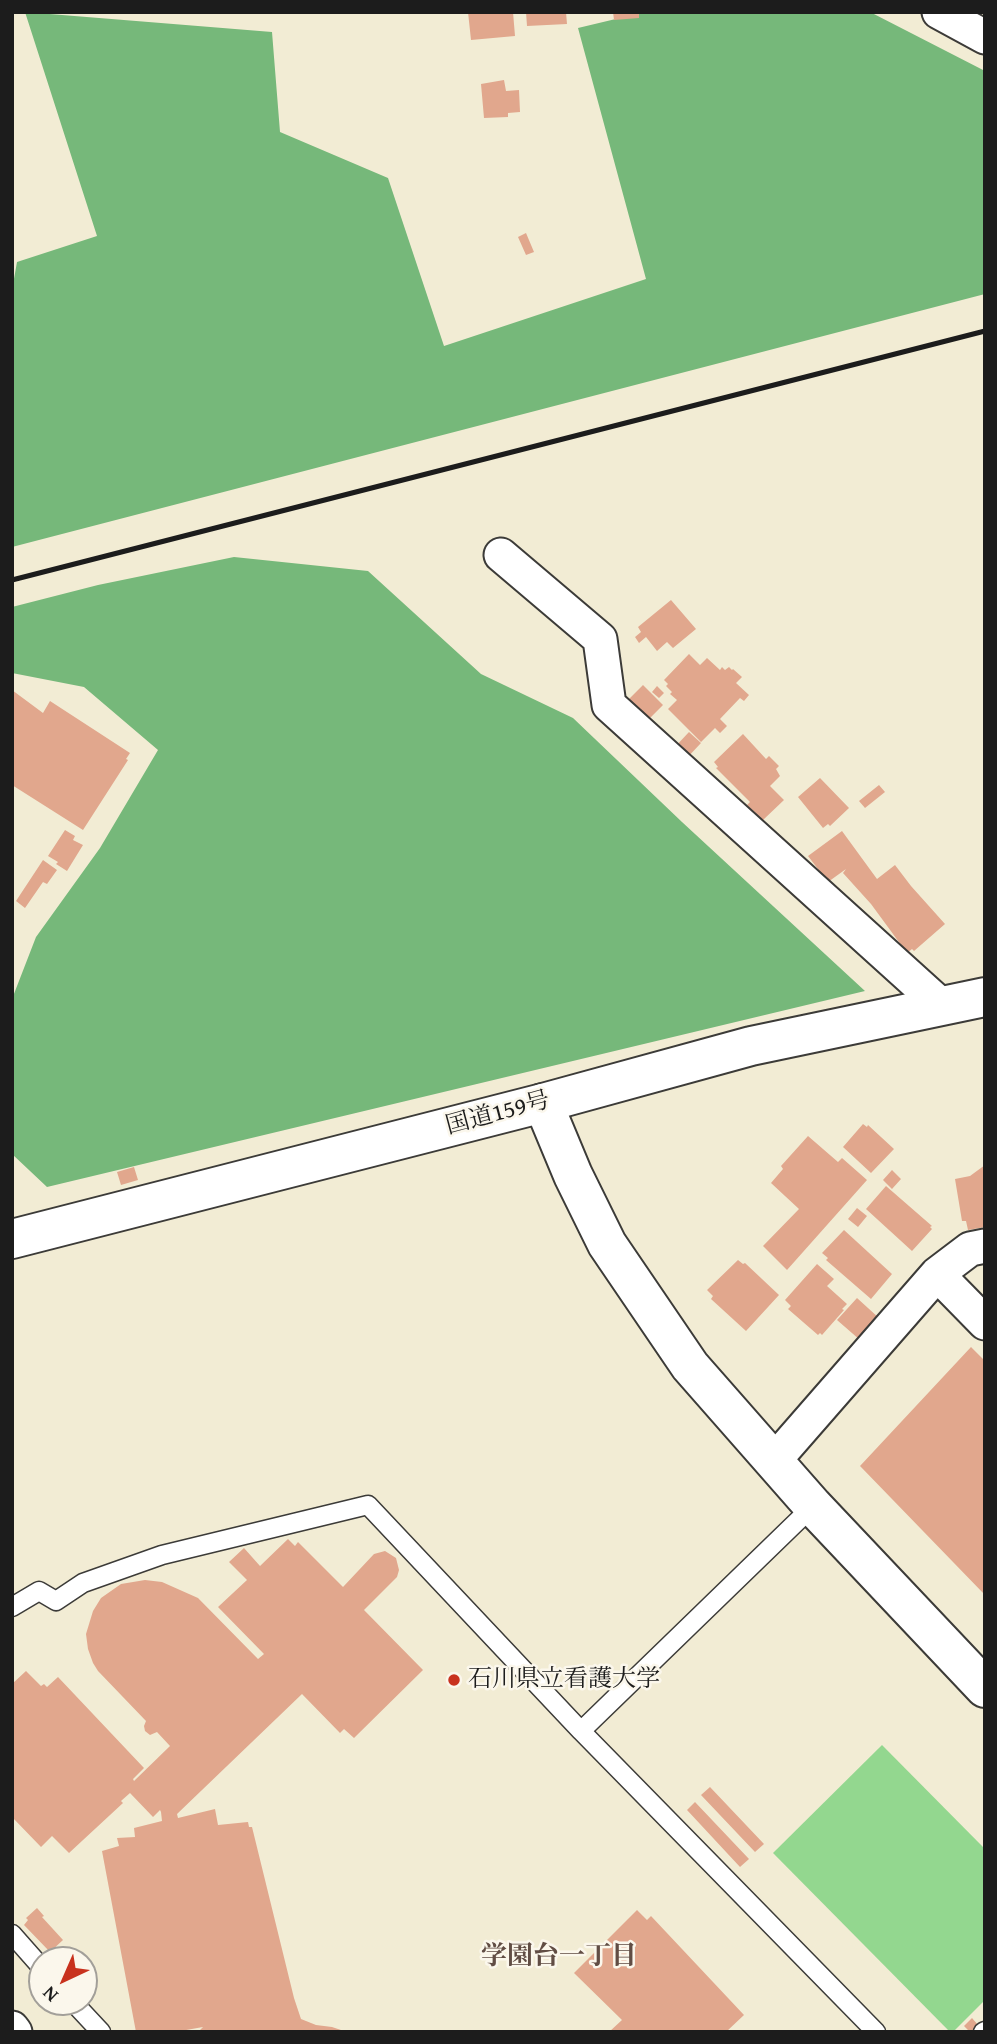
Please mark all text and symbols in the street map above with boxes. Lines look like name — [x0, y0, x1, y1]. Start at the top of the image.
street label: 国道159号 — [443, 1086, 553, 1142]
place label: 石川県立看護大学 — [468, 1666, 660, 1694]
marker: 石川県立看護大学 — [446, 1672, 462, 1688]
district label: 学園台一丁目 — [481, 1941, 637, 1973]
north arrow — [28, 1946, 98, 2016]
text: N — [36, 1980, 64, 2009]

